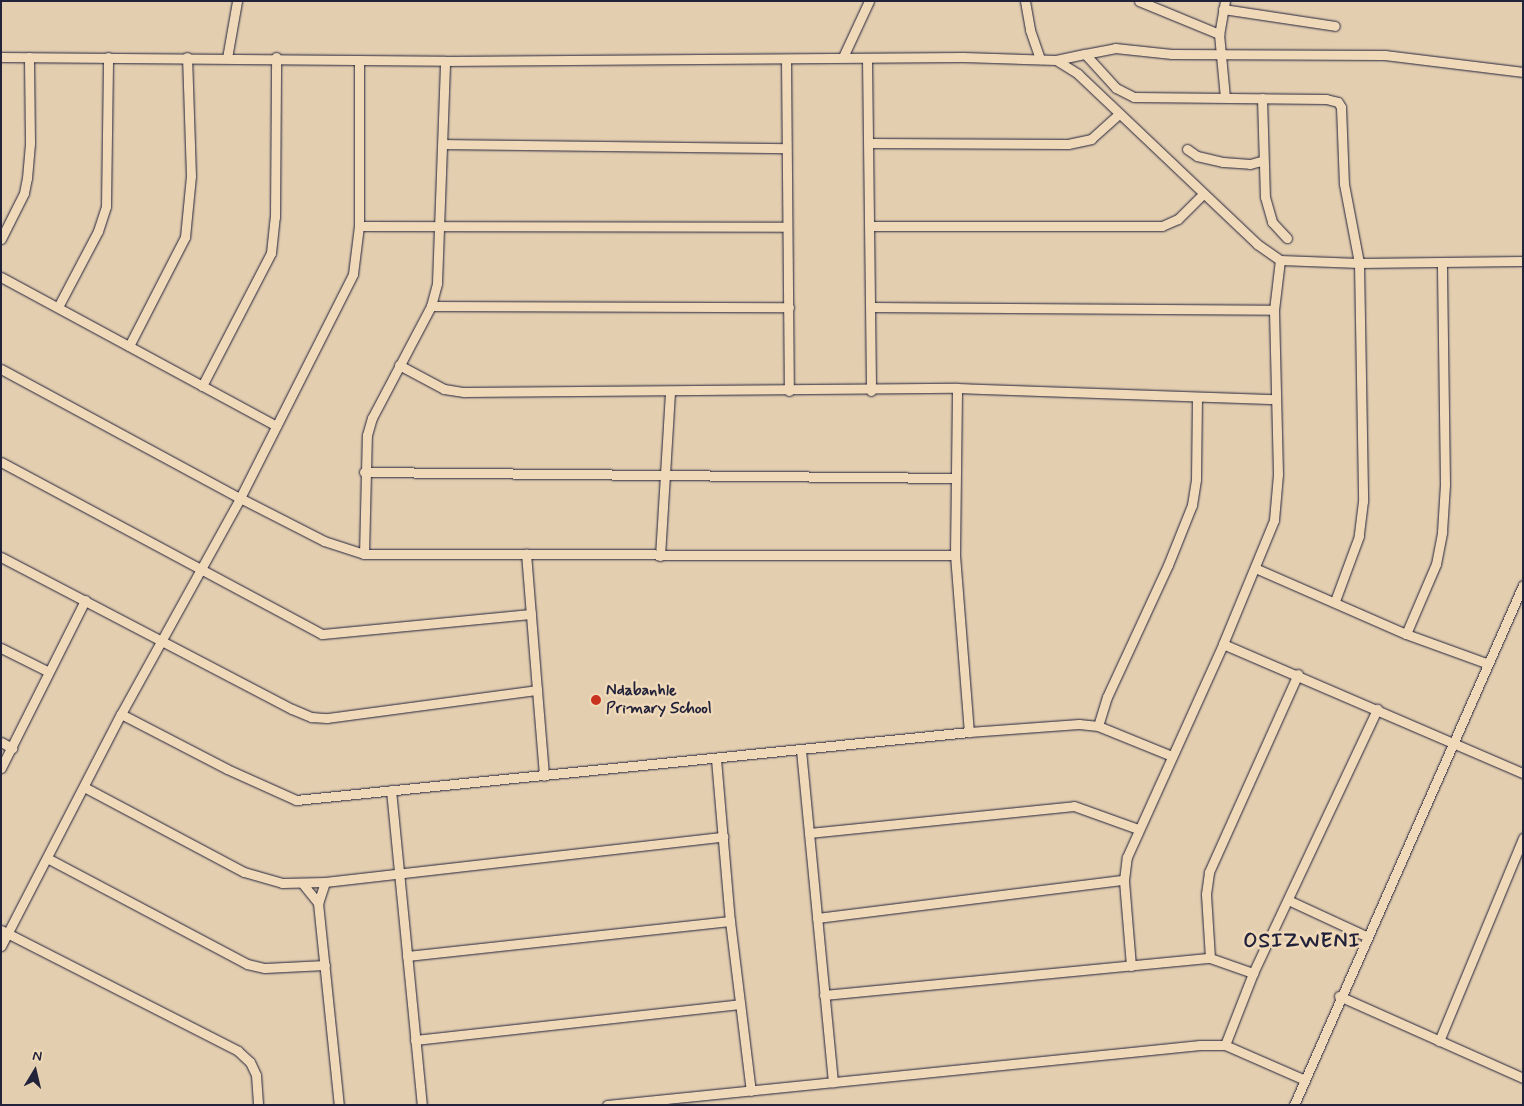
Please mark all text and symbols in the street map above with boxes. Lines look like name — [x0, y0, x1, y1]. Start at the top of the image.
place label: Ndabanhle Primary School — [606, 681, 712, 719]
marker: Ndabanhle Primary School — [590, 694, 602, 706]
district label: OSIZWENI — [1244, 928, 1360, 954]
north arrow — [10, 1046, 60, 1096]
text: N — [31, 1047, 43, 1066]

